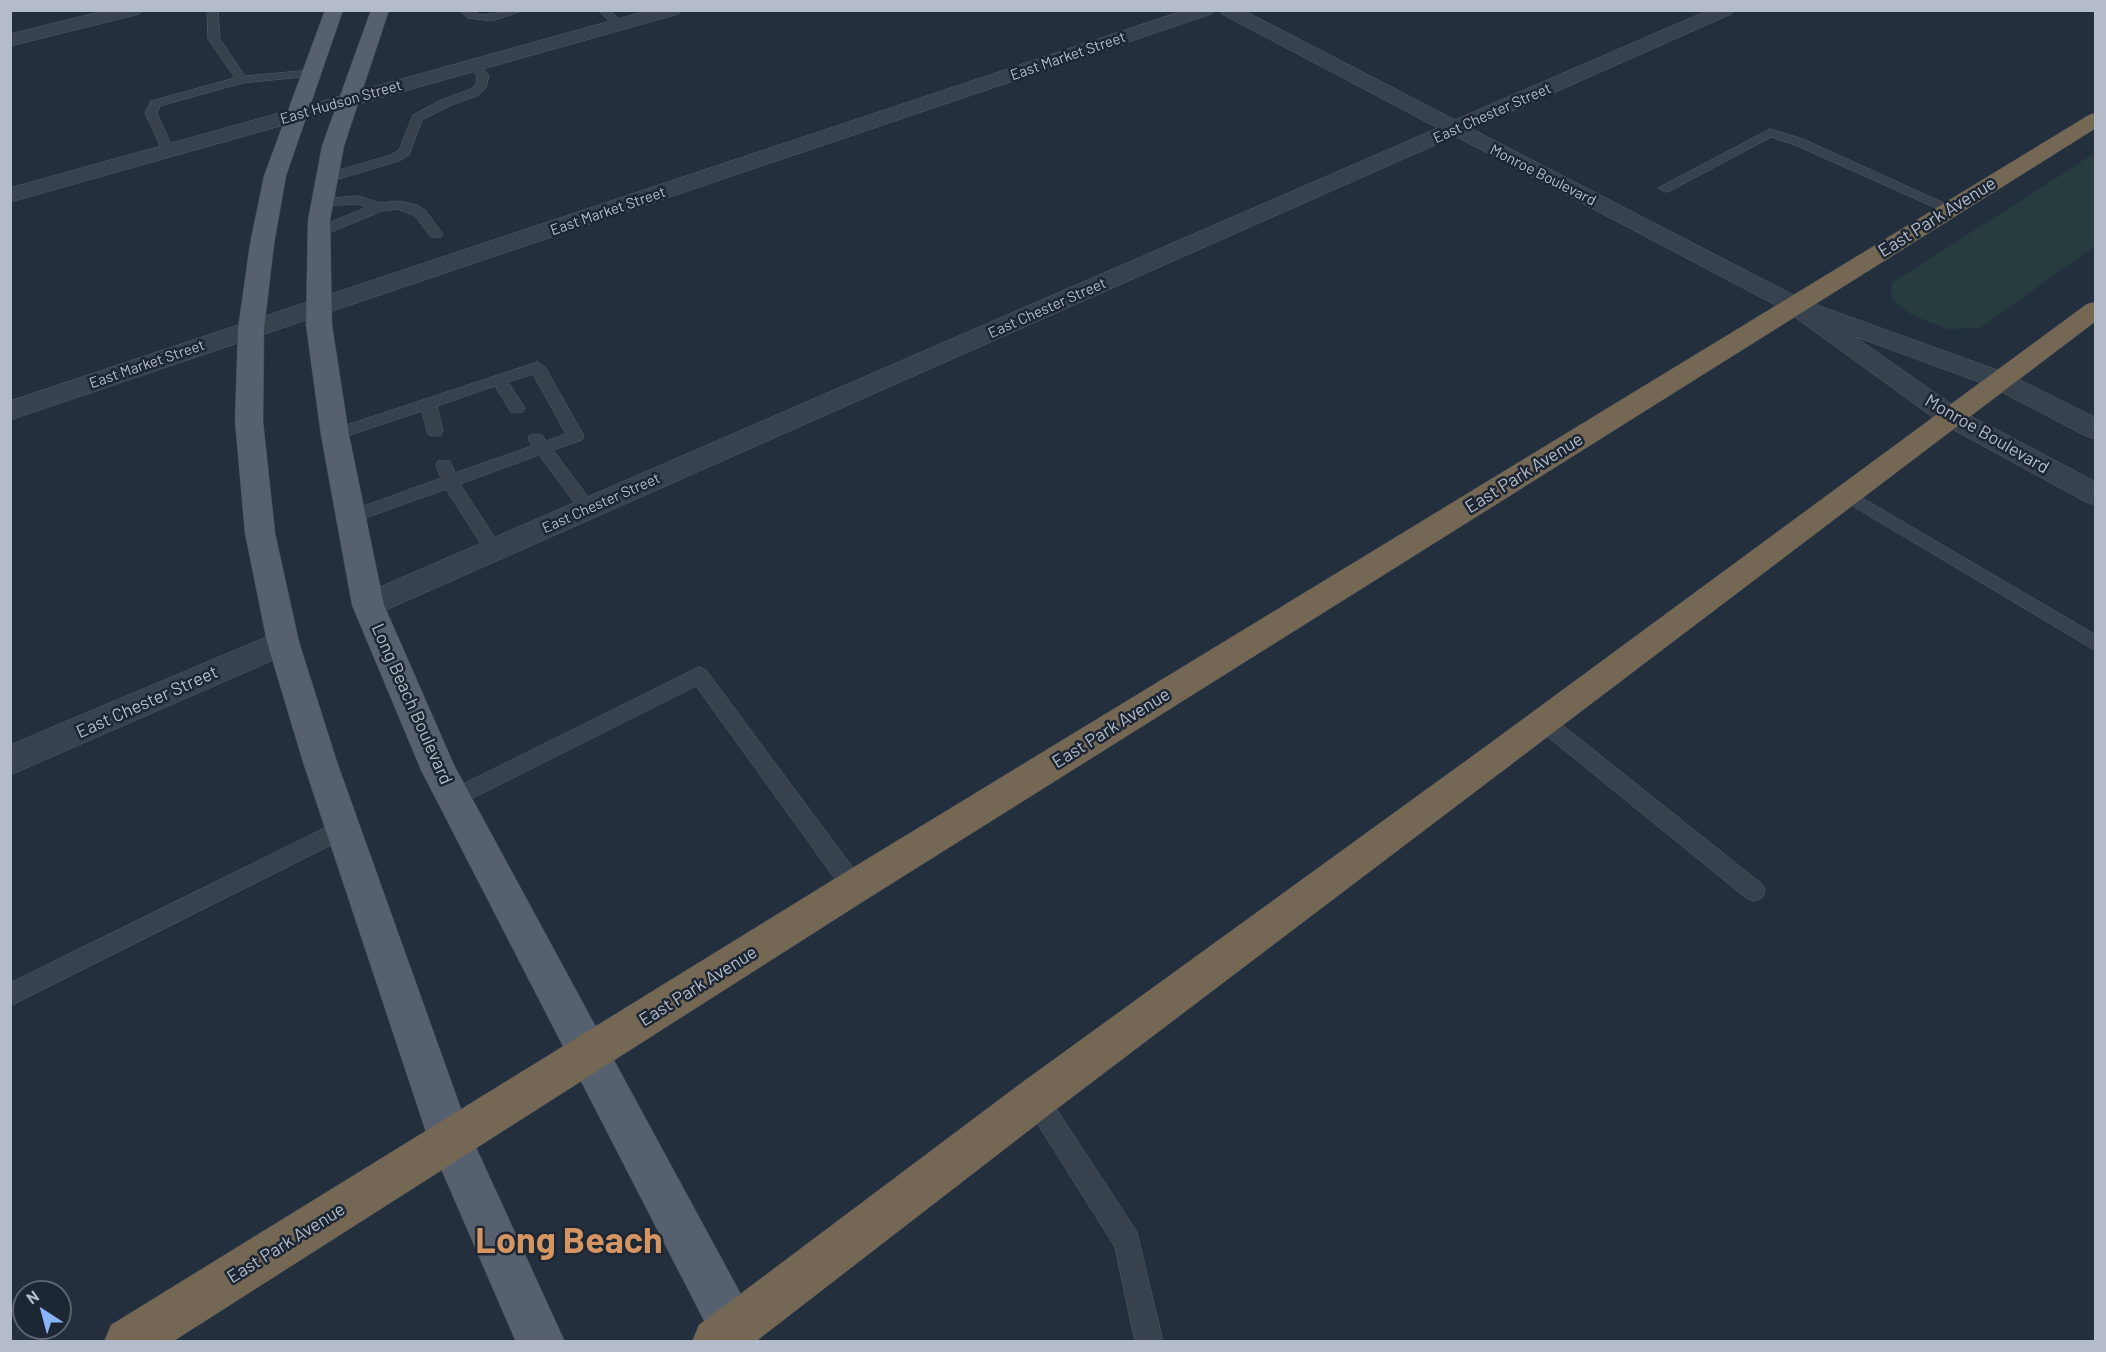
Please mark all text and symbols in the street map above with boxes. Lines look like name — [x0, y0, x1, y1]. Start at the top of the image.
street label: East Market Street — [1008, 28, 1128, 84]
street label: East Hudson Street — [278, 76, 404, 128]
street label: East Chester Street — [1430, 79, 1554, 147]
street label: Monroe Boulevard — [1487, 141, 1599, 209]
street label: East Park Avenue — [1874, 172, 2000, 262]
street label: East Market Street — [548, 183, 668, 239]
street label: East Chester Street — [985, 274, 1109, 342]
street label: East Market Street — [87, 336, 207, 392]
street label: Monroe Boulevard — [1921, 390, 2053, 478]
street label: East Park Avenue — [1461, 428, 1587, 518]
street label: East Chester Street — [539, 469, 663, 537]
street label: Long Beach Boulevard — [367, 620, 457, 788]
street label: East Chester Street — [73, 661, 221, 743]
street label: East Park Avenue — [1048, 683, 1174, 773]
street label: East Park Avenue — [635, 941, 761, 1031]
street label: East Park Avenue — [223, 1198, 349, 1288]
district label: Long Beach — [475, 1219, 663, 1263]
north arrow — [12, 1280, 72, 1340]
text: N — [22, 1286, 42, 1307]

